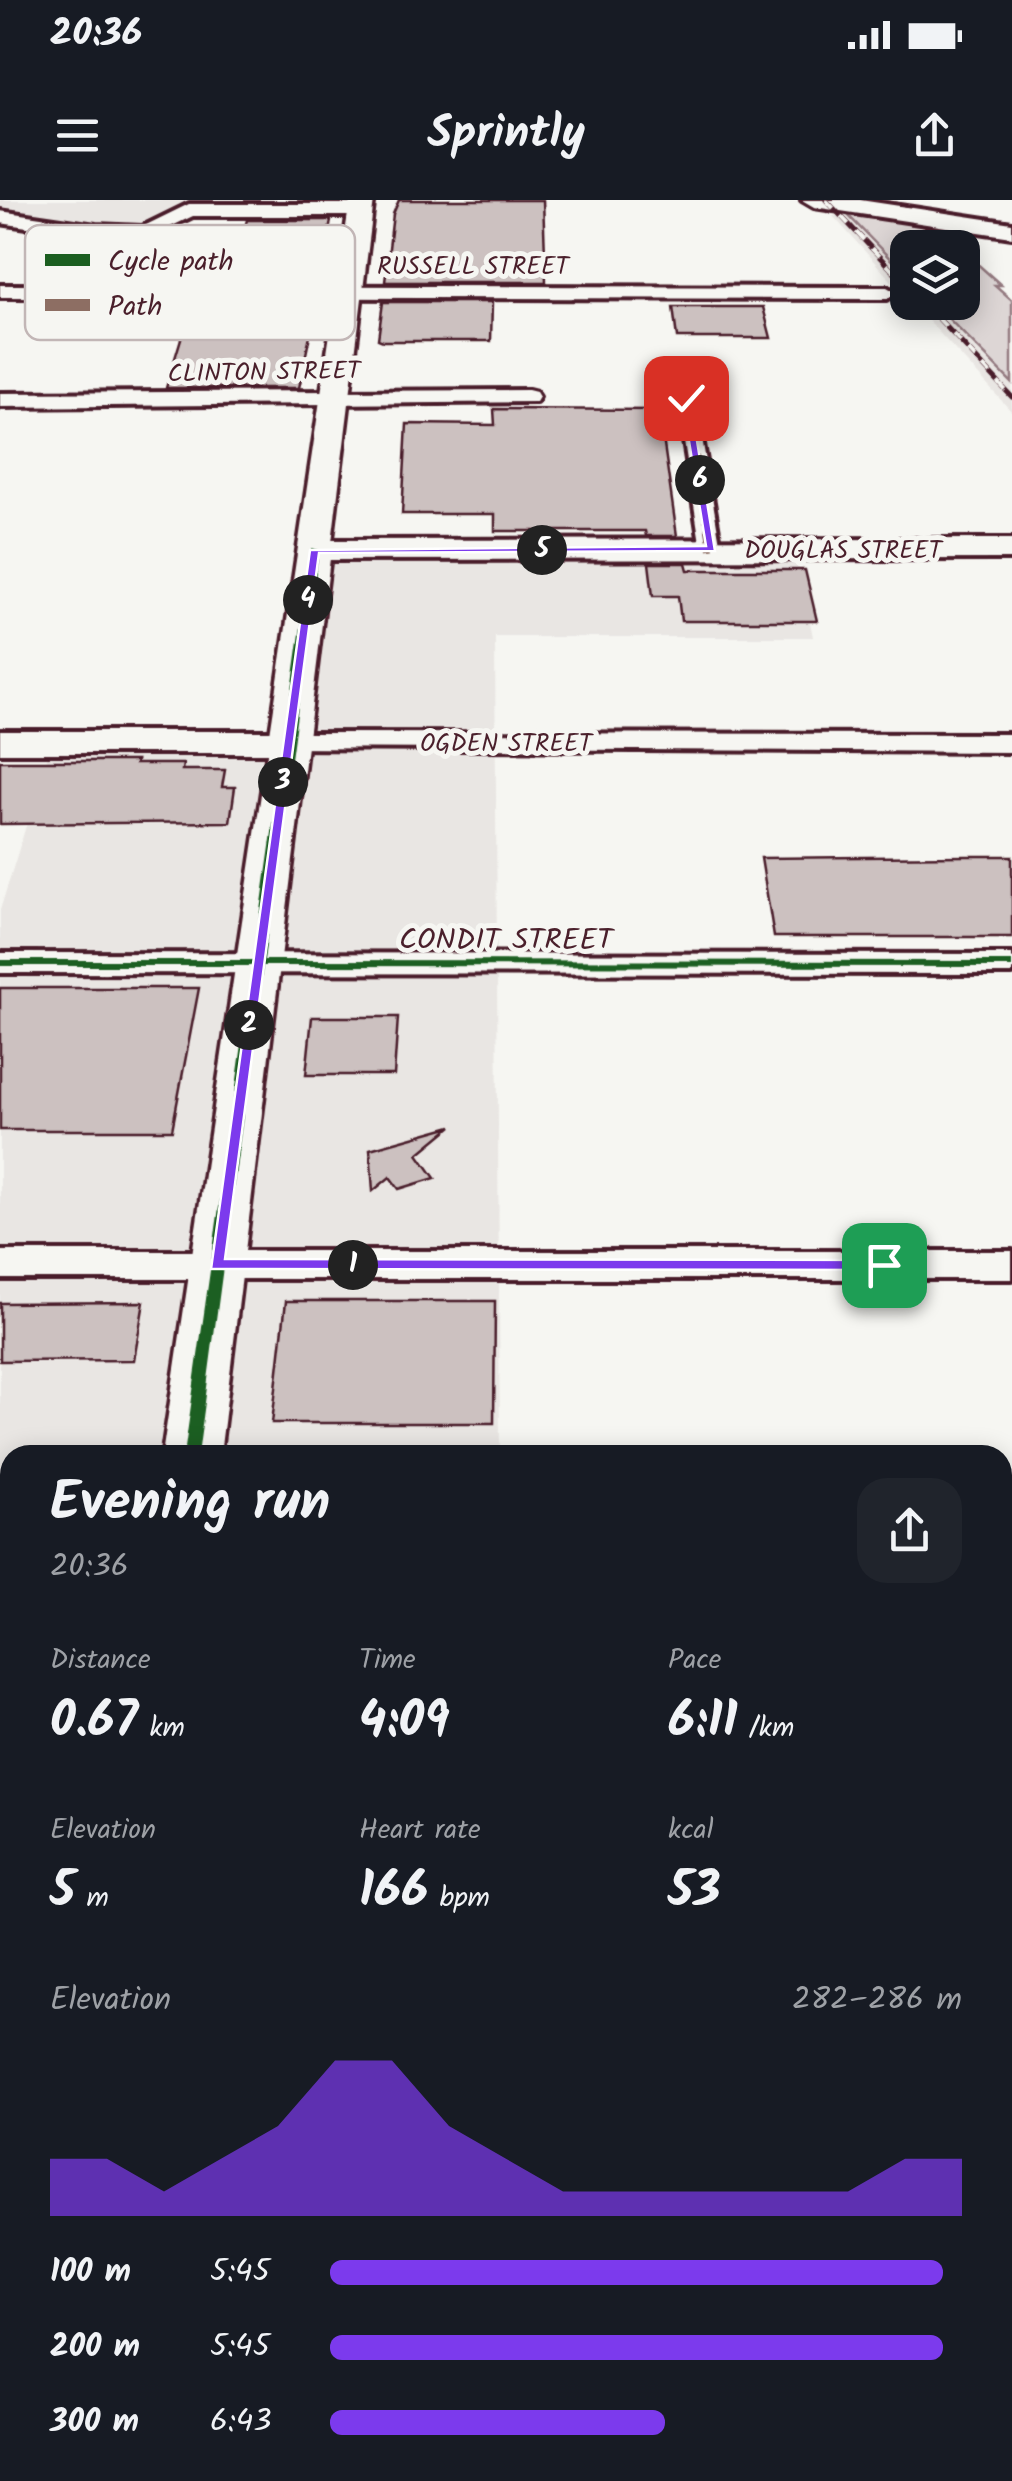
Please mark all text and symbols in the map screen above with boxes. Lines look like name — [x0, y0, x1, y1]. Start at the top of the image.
text: 20:36 — [50, 5, 142, 65]
text: Sprintly — [427, 99, 585, 171]
icon: menu — [50, 108, 105, 163]
icon: share — [907, 108, 962, 163]
legend — [25, 225, 355, 340]
map controls — [890, 230, 980, 320]
button: layers — [890, 230, 980, 320]
text: Cycle path — [108, 240, 233, 285]
street label: RUSSELL STREET — [377, 247, 572, 287]
text: Path — [108, 285, 162, 330]
street label: CLINTON STREET — [167, 351, 363, 395]
pin — [644, 356, 729, 441]
icon: check — [659, 371, 714, 426]
pin: 6 — [675, 455, 725, 505]
text: 6 — [692, 457, 708, 502]
pin: 5 — [517, 525, 567, 575]
text: 5 — [535, 527, 549, 572]
street label: DOUGLAS STREET — [744, 531, 944, 571]
pin: 4 — [283, 575, 333, 625]
text: 4 — [300, 577, 316, 622]
street label: OGDEN STREET — [420, 724, 595, 764]
pin: 3 — [258, 757, 308, 807]
text: 3 — [275, 759, 291, 804]
street label: CONDIT STREET — [399, 917, 616, 965]
pin: 2 — [224, 1000, 274, 1050]
text: 2 — [241, 1002, 257, 1047]
pin — [842, 1223, 927, 1308]
icon: arrive — [857, 1238, 912, 1293]
pin: 1 — [328, 1240, 378, 1290]
text: 1 — [349, 1242, 357, 1287]
text: Evening run — [50, 1461, 330, 1548]
button: share — [857, 1478, 962, 1583]
text: 20:36 — [50, 1542, 129, 1593]
text: Distance — [50, 1638, 151, 1683]
text: Time — [359, 1638, 416, 1683]
text: Pace — [668, 1638, 721, 1683]
text: 0.67 — [50, 1683, 138, 1763]
text: 4:09 — [359, 1683, 450, 1763]
text: 6:11 — [668, 1683, 738, 1763]
text: km — [138, 1706, 185, 1751]
text: /km — [738, 1706, 794, 1751]
text: Elevation — [50, 1808, 156, 1853]
text: Heart rate — [359, 1808, 481, 1853]
text: kcal — [668, 1808, 714, 1853]
text: 5 — [50, 1853, 75, 1933]
text: 166 — [359, 1853, 428, 1933]
text: 53 — [668, 1853, 721, 1933]
text: m — [75, 1876, 109, 1921]
text: bpm — [428, 1876, 490, 1921]
text: Elevation — [50, 1975, 171, 2026]
text: 282–286 m — [792, 1975, 962, 2026]
text: 100 m — [50, 2247, 131, 2298]
text: 5:45 — [210, 2247, 270, 2298]
text: 200 m — [50, 2322, 140, 2373]
text: 5:45 — [210, 2322, 270, 2373]
text: 300 m — [50, 2397, 139, 2448]
text: 6:43 — [210, 2397, 272, 2448]

